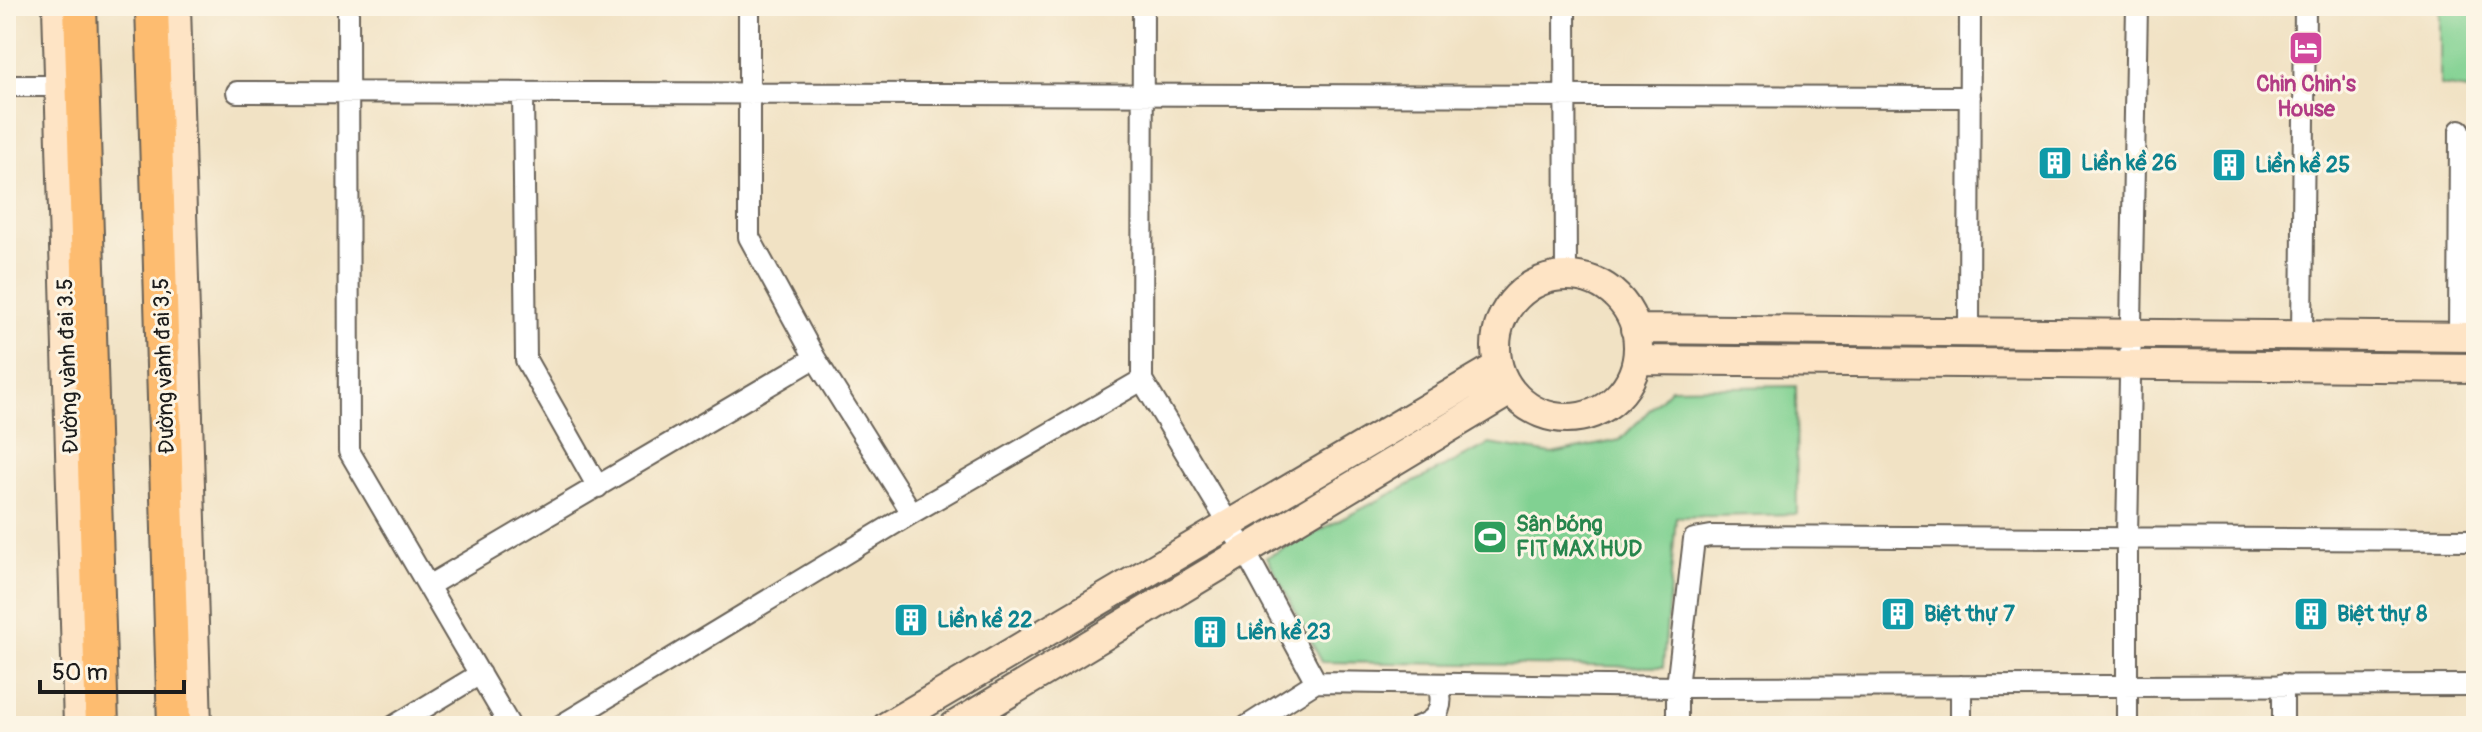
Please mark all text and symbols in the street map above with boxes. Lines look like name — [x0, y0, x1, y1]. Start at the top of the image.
hotel icon: Chin Chin's House — [2287, 29, 2325, 67]
place label: Chin Chin's House — [2256, 70, 2356, 123]
building icon: Liền kề 26 — [2036, 144, 2074, 182]
building icon: Liền kề 25 — [2210, 146, 2248, 184]
place label: Liền kề 26 — [2081, 149, 2177, 177]
place label: Liền kề 25 — [2255, 151, 2350, 179]
street label: Đường vành đai 3,5 — [147, 277, 181, 455]
street label: Đường vành đai 3.5 — [51, 278, 85, 454]
place label: Sân bóng FIT MAX HUD — [1516, 510, 1642, 563]
sports icon: Sân bóng FIT MAX HUD — [1471, 518, 1509, 556]
building icon: Biệt thự 7 — [1879, 595, 1917, 633]
building icon: Biệt thự 8 — [2292, 595, 2330, 633]
place label: Biệt thự 7 — [1924, 600, 2015, 628]
place label: Biệt thự 8 — [2337, 600, 2427, 628]
building icon: Liền kề 22 — [892, 601, 930, 639]
place label: Liền kề 22 — [937, 606, 1032, 634]
building icon: Liền kề 23 — [1191, 613, 1229, 651]
place label: Liền kề 23 — [1236, 618, 1331, 646]
scale bar — [40, 644, 184, 694]
text: 50 m — [52, 658, 108, 687]

